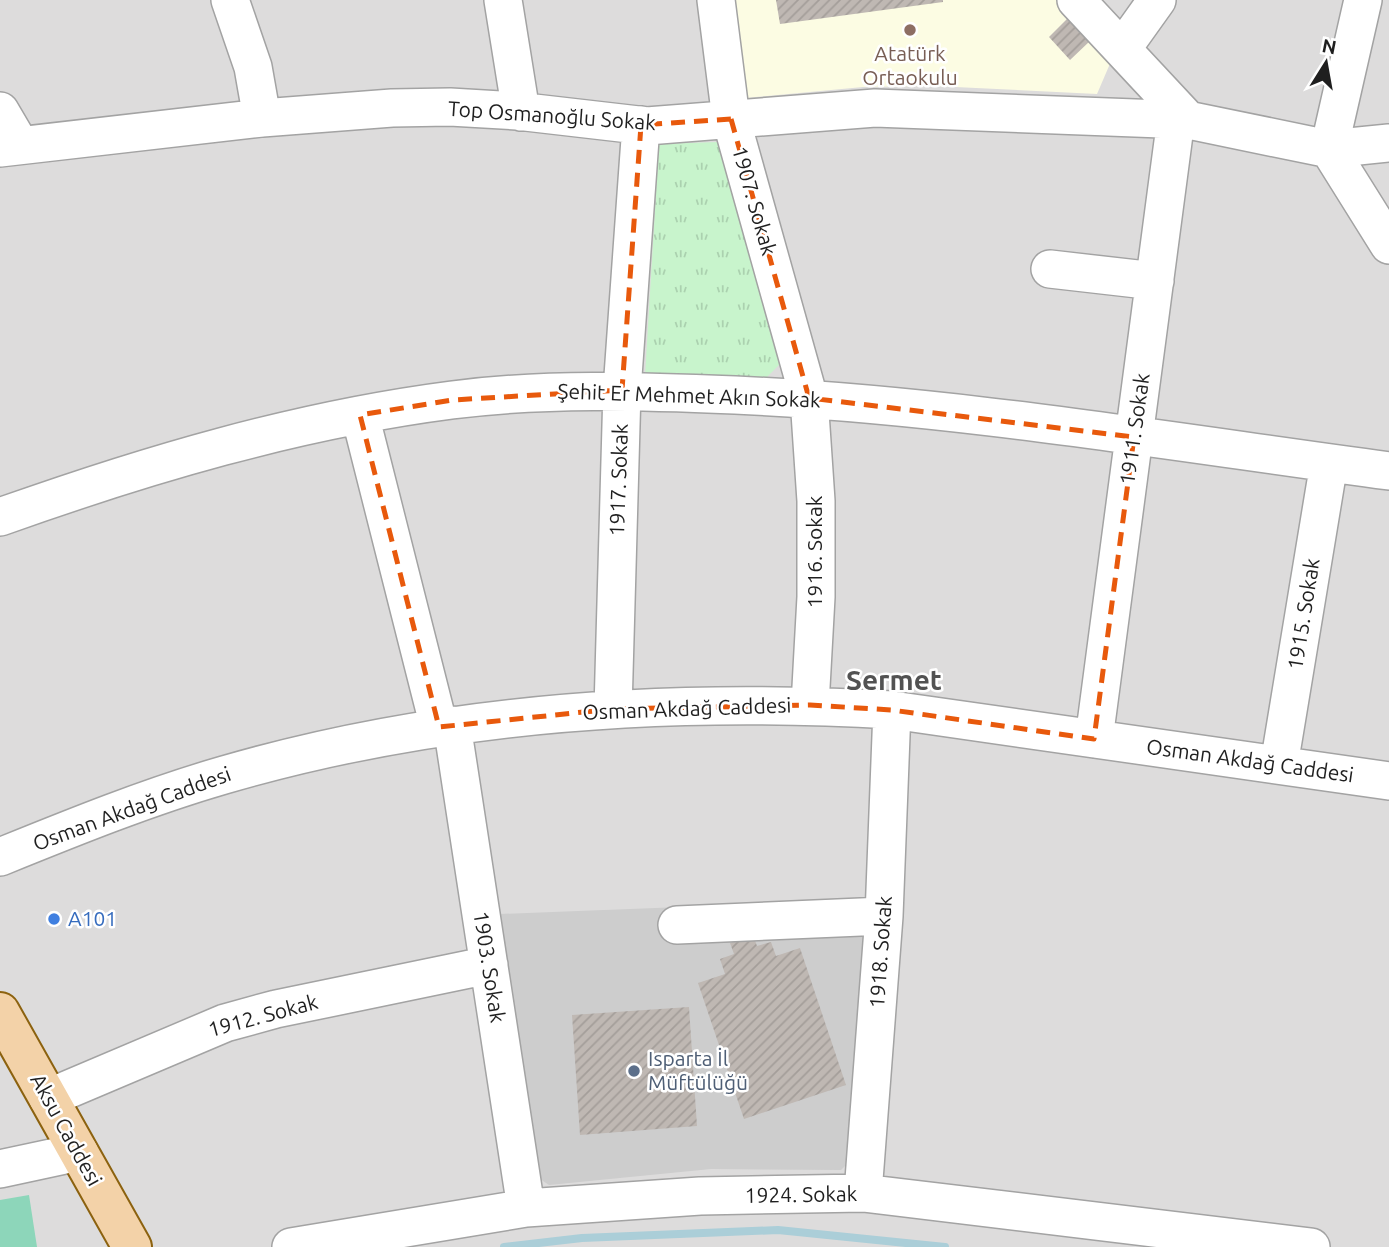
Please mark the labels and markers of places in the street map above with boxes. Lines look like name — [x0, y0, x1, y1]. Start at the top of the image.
marker: Atatürk Ortaokulu — [902, 22, 918, 38]
place label: Atatürk Ortaokulu — [862, 41, 958, 89]
place label: A101 — [68, 906, 117, 930]
marker: A101 — [46, 911, 62, 927]
place label: Isparta İl Müftülüğü — [648, 1046, 748, 1094]
marker: Isparta İl Müftülüğü — [626, 1063, 642, 1079]

